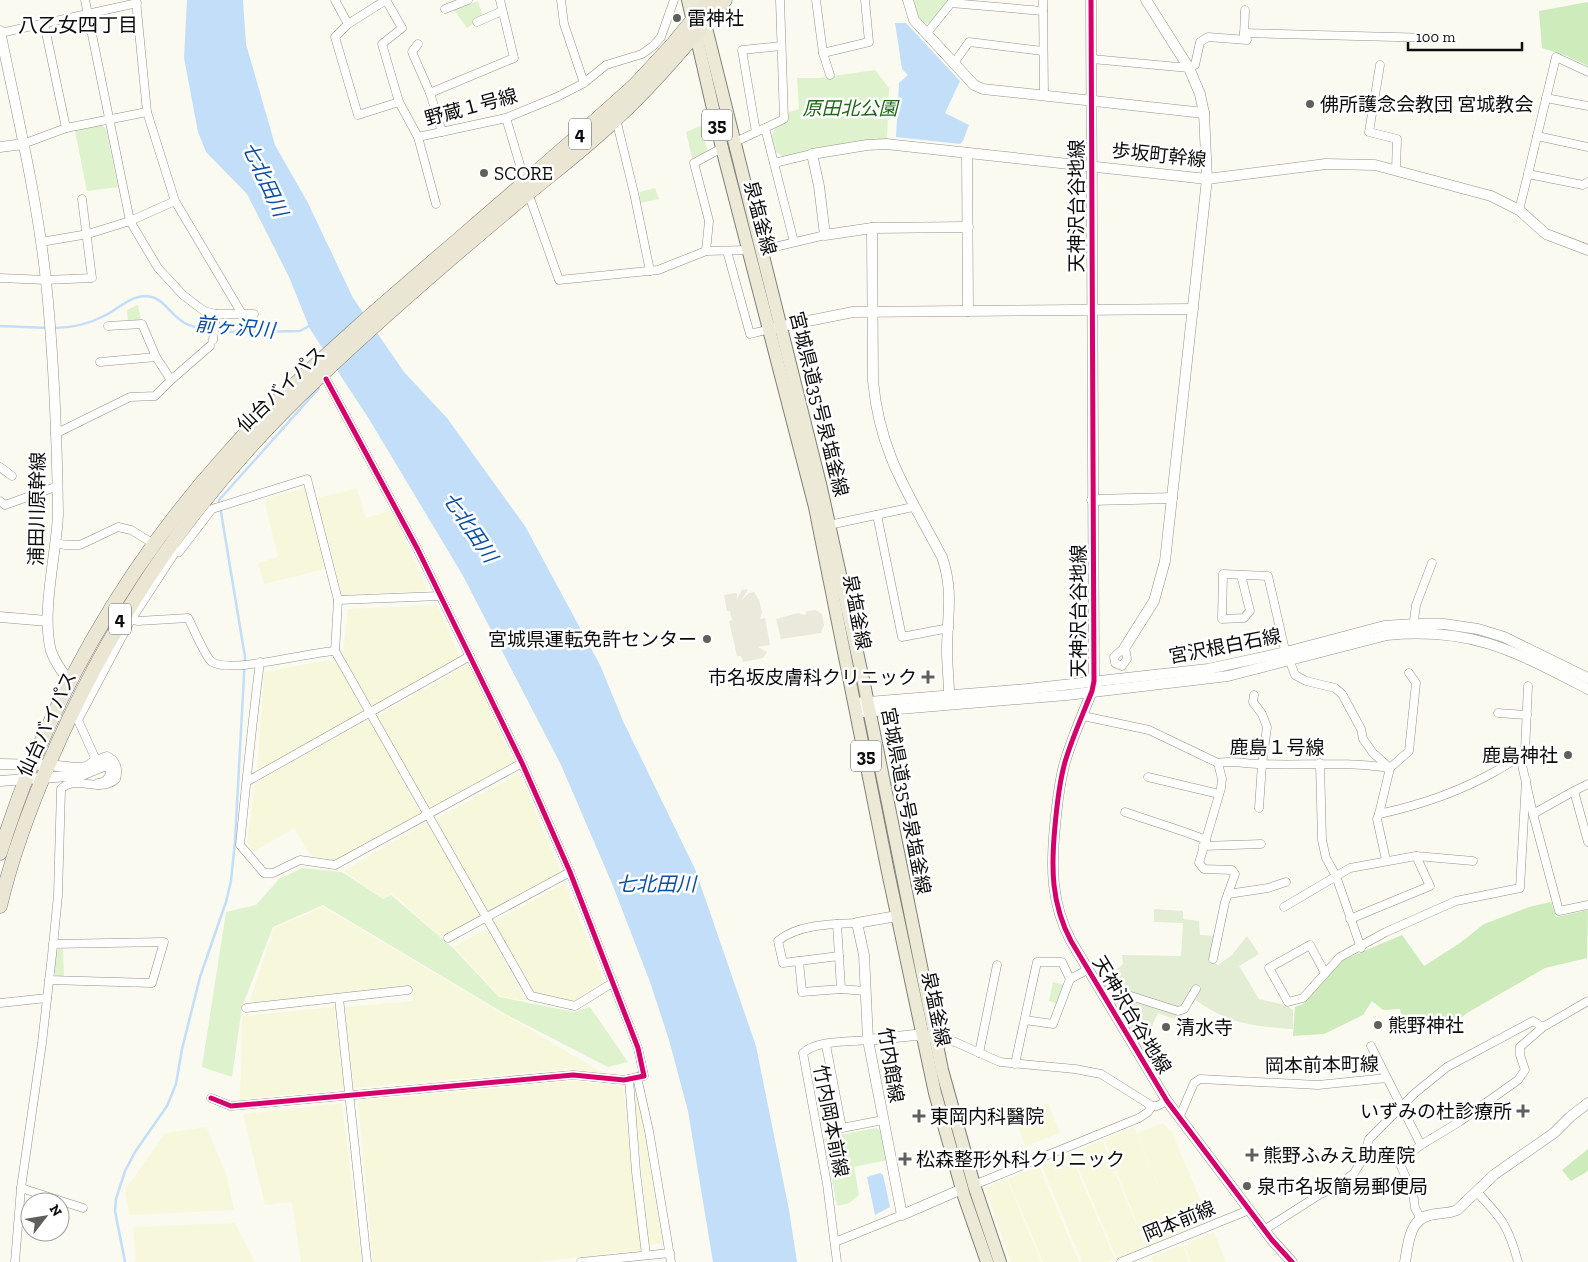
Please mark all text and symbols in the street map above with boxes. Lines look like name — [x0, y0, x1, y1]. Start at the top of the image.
place label: 雷神社 — [687, 7, 744, 30]
marker: 雷神社 — [671, 12, 683, 24]
district label: 八乙女四丁目 — [18, 13, 138, 37]
scale bar — [1408, 20, 1522, 52]
text: 100 m — [1416, 28, 1455, 46]
street label: 野蔵１号線 — [422, 84, 520, 130]
place label: 佛所護念会教団 宮城教会 — [1320, 93, 1533, 116]
park label: 原田北公園 — [802, 97, 900, 120]
marker: 佛所護念会教団 宮城教会 — [1304, 98, 1316, 110]
road number: 35 — [702, 110, 732, 140]
road number: 4 — [569, 118, 591, 150]
water label: 七北田川 — [237, 138, 294, 222]
street label: 天神沢台谷地線 — [1065, 139, 1088, 273]
street label: 歩坂町幹線 — [1111, 139, 1207, 171]
place label: SCORE — [494, 162, 553, 185]
marker: SCORE — [478, 167, 490, 179]
street label: 泉塩釜線 — [739, 178, 781, 258]
street label: 宮城県道35号泉塩釜線 — [785, 309, 853, 499]
water label: 前ヶ沢川 — [194, 312, 278, 343]
street label: 仙台バイパス — [232, 341, 330, 437]
street label: 浦田川原幹線 — [25, 452, 49, 566]
water label: 七北田川 — [438, 487, 503, 569]
street label: 天神沢台谷地線 — [1067, 544, 1090, 678]
street label: 泉塩釜線 — [838, 572, 876, 652]
road number: 4 — [109, 604, 131, 634]
street label: 宮沢根白石線 — [1167, 624, 1283, 668]
place label: 宮城県運転免許センター — [488, 628, 697, 651]
marker: 宮城県運転免許センター — [701, 633, 713, 645]
place label: 市名坂皮膚科クリニック — [708, 666, 917, 689]
street label: 仙台バイパス — [13, 668, 81, 780]
marker: 市名坂皮膚科クリニック — [921, 670, 935, 684]
street label: 宮城県道35号泉塩釜線 — [877, 706, 935, 896]
street label: 鹿島１号線 — [1229, 736, 1325, 759]
road number: 35 — [851, 740, 881, 771]
place label: 鹿島神社 — [1482, 744, 1558, 767]
marker: 鹿島神社 — [1562, 749, 1574, 761]
water label: 七北田川 — [616, 872, 698, 896]
street label: 天神沢台谷地線 — [1088, 952, 1176, 1078]
street label: 泉塩釜線 — [917, 969, 955, 1049]
place label: 熊野神社 — [1388, 1014, 1464, 1037]
place label: 清水寺 — [1176, 1016, 1233, 1039]
marker: 熊野神社 — [1372, 1019, 1384, 1031]
marker: 清水寺 — [1160, 1021, 1172, 1033]
street label: 竹内館線 — [874, 1026, 908, 1104]
street label: 岡本前本町線 — [1265, 1053, 1379, 1077]
street label: 竹内岡本前線 — [809, 1063, 853, 1179]
place label: いずみの杜診療所 — [1360, 1100, 1512, 1123]
marker: いずみの杜診療所 — [1516, 1104, 1530, 1118]
place label: 東岡内科醫院 — [930, 1105, 1044, 1128]
marker: 東岡内科醫院 — [912, 1109, 926, 1123]
place label: 熊野ふみえ助産院 — [1263, 1144, 1415, 1167]
place label: 松森整形外科クリニック — [916, 1148, 1125, 1171]
marker: 熊野ふみえ助産院 — [1245, 1148, 1259, 1162]
marker: 松森整形外科クリニック — [898, 1152, 912, 1166]
place label: 泉市名坂簡易郵便局 — [1257, 1175, 1428, 1198]
marker: 泉市名坂簡易郵便局 — [1241, 1180, 1253, 1192]
north arrow — [20, 1192, 70, 1242]
street label: 岡本前線 — [1139, 1196, 1219, 1246]
text: N — [46, 1202, 66, 1220]

